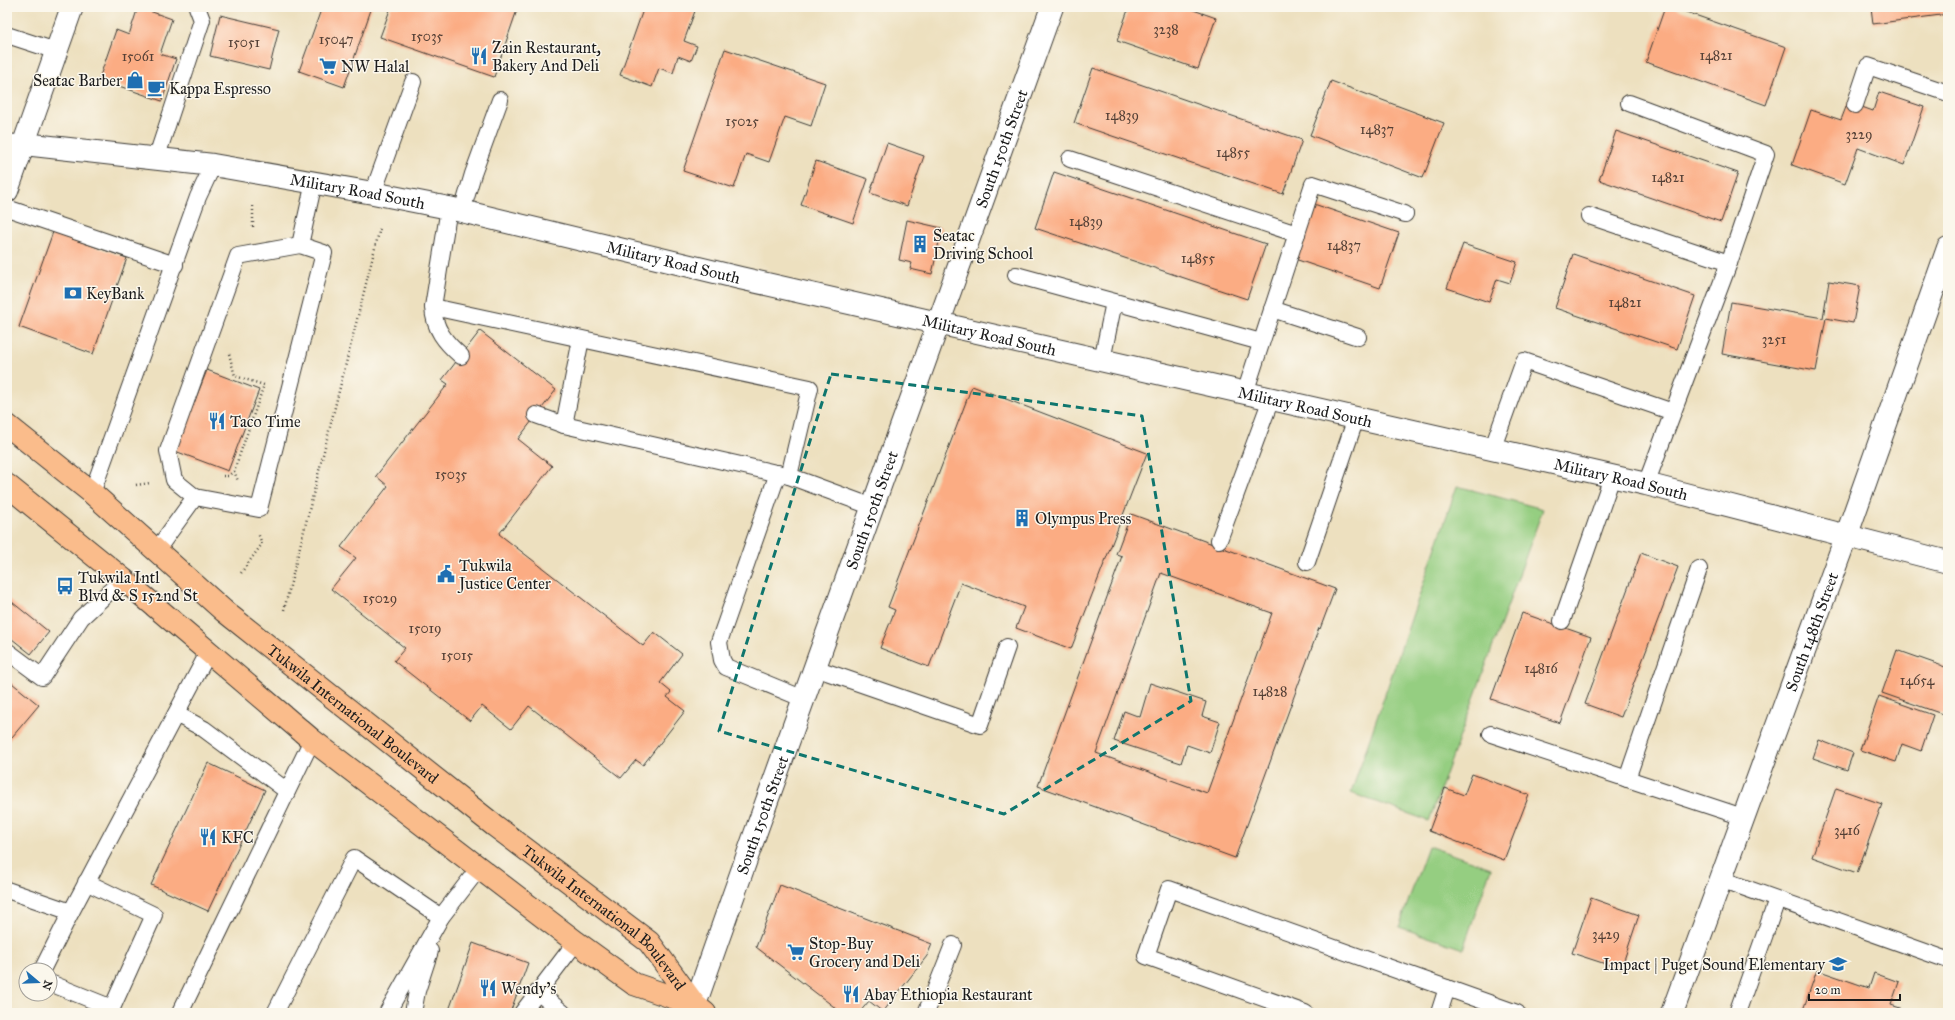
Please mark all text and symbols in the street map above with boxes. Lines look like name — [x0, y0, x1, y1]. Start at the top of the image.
house number: 3238 — [1153, 21, 1179, 38]
house number: 15035 — [411, 28, 444, 45]
house number: 15047 — [319, 31, 353, 48]
house number: 15051 — [228, 34, 261, 51]
place label: Zain Restaurant, Bakery And Deli — [492, 38, 601, 75]
restaurant icon: Zain Restaurant, Bakery And Deli — [469, 46, 489, 66]
house number: 14821 — [1699, 47, 1733, 64]
house number: 15061 — [122, 48, 155, 65]
supermarket icon: NW Halal — [318, 56, 338, 76]
place label: NW Halal — [341, 57, 410, 76]
shop icon: Seatac Barber — [125, 70, 145, 90]
place label: Seatac Barber — [33, 71, 122, 90]
cafe icon: Kappa Espresso — [146, 78, 166, 98]
place label: Kappa Espresso — [169, 79, 271, 98]
street label: South 150th Street — [972, 87, 1032, 211]
house number: 14839 — [1105, 107, 1139, 124]
house number: 15025 — [725, 113, 759, 130]
house number: 14837 — [1360, 121, 1394, 138]
house number: 3229 — [1846, 126, 1872, 143]
house number: 14855 — [1216, 144, 1250, 161]
house number: 14821 — [1651, 169, 1685, 186]
street label: Military Road South — [288, 170, 427, 213]
house number: 14839 — [1069, 213, 1103, 230]
place label: Seatac Driving School — [933, 226, 1034, 264]
building icon: Seatac Driving School — [910, 234, 930, 254]
street label: Military Road South — [605, 237, 742, 288]
house number: 14837 — [1327, 237, 1361, 254]
house number: 14855 — [1181, 250, 1215, 267]
bank icon: KeyBank — [63, 283, 83, 303]
place label: KeyBank — [86, 284, 145, 303]
house number: 14821 — [1608, 294, 1642, 311]
street label: Military Road South — [920, 311, 1058, 360]
house number: 3251 — [1762, 331, 1787, 348]
street label: Military Road South — [1236, 383, 1374, 431]
restaurant icon: Taco Time — [207, 411, 227, 431]
place label: Taco Time — [230, 412, 301, 431]
street label: South 150th Street — [842, 448, 902, 572]
street label: Military Road South — [1552, 454, 1690, 504]
house number: 15035 — [435, 466, 468, 483]
building icon: Olympus Press — [1012, 508, 1032, 528]
place label: Olympus Press — [1035, 509, 1131, 528]
place label: Tukwila Justice Center — [457, 556, 551, 594]
public building icon: Tukwila Justice Center — [436, 564, 456, 584]
place label: Tukwila Intl Blvd & S 152nd St — [78, 568, 198, 605]
street label: South 148th Street — [1781, 569, 1842, 694]
bus stop icon: Tukwila Intl Blvd & S 152nd St — [55, 576, 75, 596]
house number: 15029 — [363, 590, 397, 607]
house number: 15019 — [409, 620, 441, 637]
street label: Tukwila International Boulevard — [264, 640, 442, 788]
house number: 15015 — [441, 647, 473, 664]
house number: 14816 — [1524, 660, 1559, 677]
house number: 14654 — [1900, 672, 1935, 689]
house number: 14828 — [1252, 683, 1288, 700]
street label: South 150th Street — [733, 753, 792, 877]
house number: 3416 — [1834, 822, 1861, 839]
restaurant icon: KFC — [198, 827, 218, 847]
place label: KFC — [221, 828, 254, 847]
street label: Tukwila International Boulevard — [518, 841, 690, 994]
house number: 3429 — [1592, 926, 1620, 943]
place label: Stop-Buy Grocery and Deli — [809, 934, 921, 971]
supermarket icon: Stop-Buy Grocery and Deli — [786, 942, 806, 962]
school or university icon: Impact | Puget Sound Elementary — [1828, 954, 1848, 974]
place label: Impact | Puget Sound Elementary — [1603, 955, 1825, 975]
north arrow — [18, 962, 58, 1002]
scale bar — [1809, 976, 1900, 1002]
restaurant icon: Wendy's — [478, 978, 498, 998]
text: N — [39, 979, 55, 992]
place label: Wendy's — [501, 979, 556, 998]
text: 20 m — [1815, 983, 1841, 997]
restaurant icon: Abay Ethiopia Restaurant — [841, 984, 861, 1004]
place label: Abay Ethiopia Restaurant — [863, 985, 1033, 1004]

